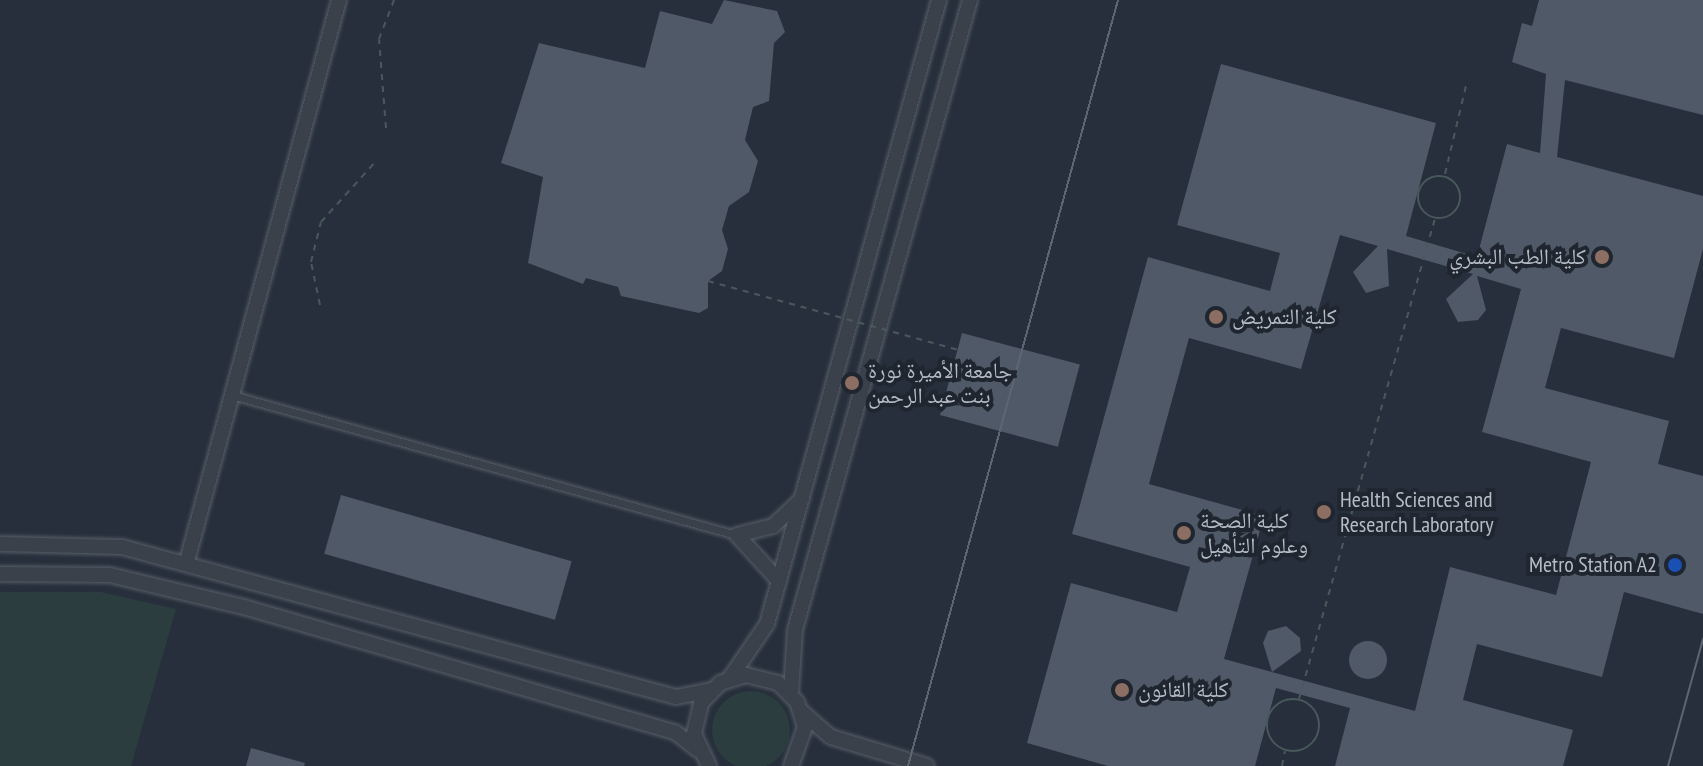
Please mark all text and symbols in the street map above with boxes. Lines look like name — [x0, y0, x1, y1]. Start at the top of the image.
place label: كلية الطب البشري — [1449, 244, 1586, 270]
marker: كلية الطب البشري — [1593, 248, 1611, 266]
place label: كلية التمريض — [1232, 304, 1337, 330]
marker: كلية التمريض — [1207, 308, 1225, 326]
place label: جامعة الأميرة نورة بنت عبد الرحمن — [868, 357, 1012, 408]
marker: جامعة الأميرة نورة بنت عبد الرحمن — [843, 374, 861, 392]
place label: Health Sciences and Research Laboratory — [1340, 486, 1493, 538]
marker: Health Sciences and Research Laboratory — [1315, 503, 1333, 521]
place label: كلية الصحة وعلوم التأهيل — [1200, 507, 1308, 558]
marker: كلية الصحة وعلوم التأهيل — [1175, 524, 1193, 542]
place label: Metro Station A2 — [1528, 552, 1657, 578]
marker: Metro Station A2 — [1664, 554, 1686, 576]
place label: كلية القانون — [1138, 677, 1228, 703]
marker: كلية القانون — [1113, 681, 1131, 699]

